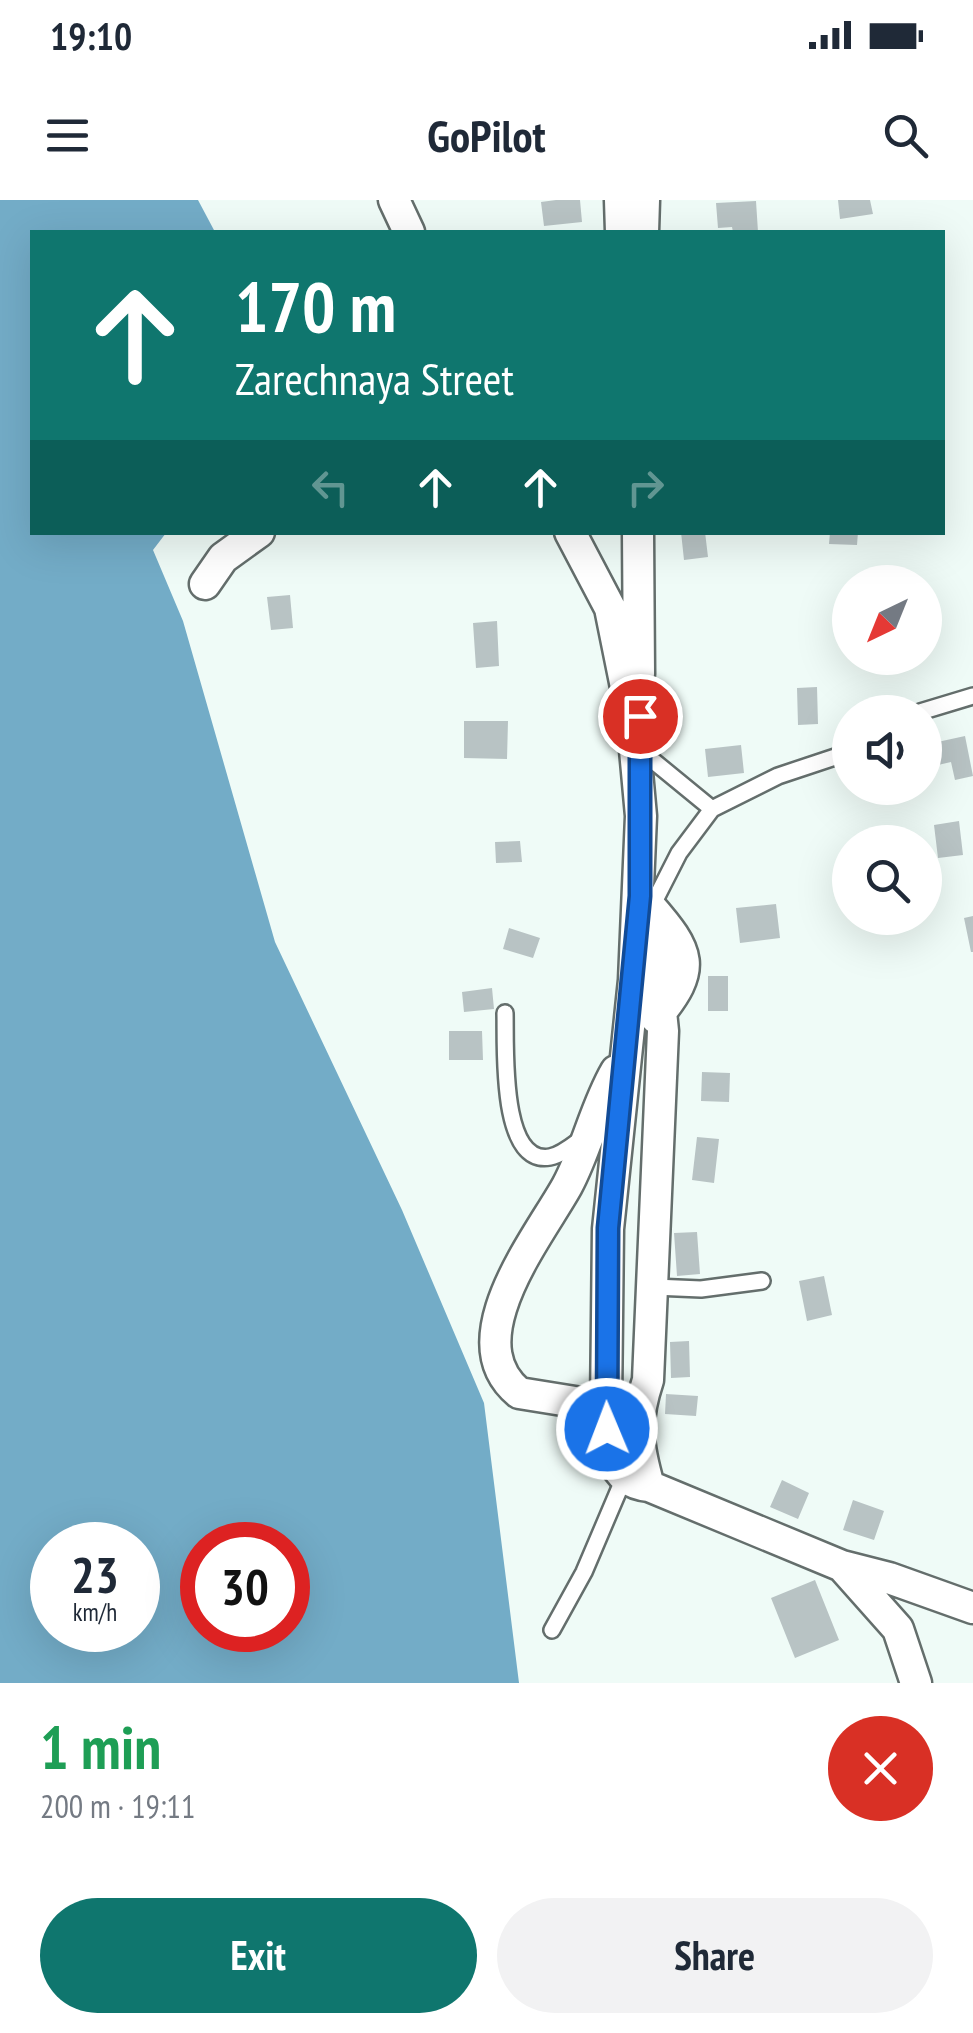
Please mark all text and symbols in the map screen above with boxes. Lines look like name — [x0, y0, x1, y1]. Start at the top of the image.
text: 19:10 — [50, 11, 132, 60]
text: GoPilot — [427, 106, 546, 164]
icon: menu — [40, 108, 95, 163]
icon: search — [878, 108, 933, 163]
text: 170 m — [235, 261, 396, 351]
icon: ahead — [70, 270, 200, 400]
text: Zarechnaya Street — [235, 349, 514, 407]
icon: left — [303, 460, 358, 515]
icon: ahead — [408, 460, 463, 515]
icon: ahead — [513, 460, 568, 515]
icon: right — [618, 460, 673, 515]
north arrow — [832, 565, 942, 675]
map controls — [832, 565, 942, 935]
pin — [598, 674, 683, 759]
icon: arrive — [613, 689, 668, 744]
button: sound — [832, 695, 942, 805]
button: search — [832, 825, 942, 935]
position arrow — [555, 1377, 659, 1481]
speed limit sign: 30 — [180, 1522, 310, 1652]
text: 23 — [71, 1542, 119, 1607]
text: km/h — [73, 1596, 117, 1628]
text: 1 min — [40, 1708, 161, 1786]
button: close — [828, 1716, 933, 1821]
text: 200 m · 19:11 — [40, 1785, 195, 1827]
button: Exit — [40, 1898, 477, 2013]
button: Share — [497, 1898, 933, 2013]

